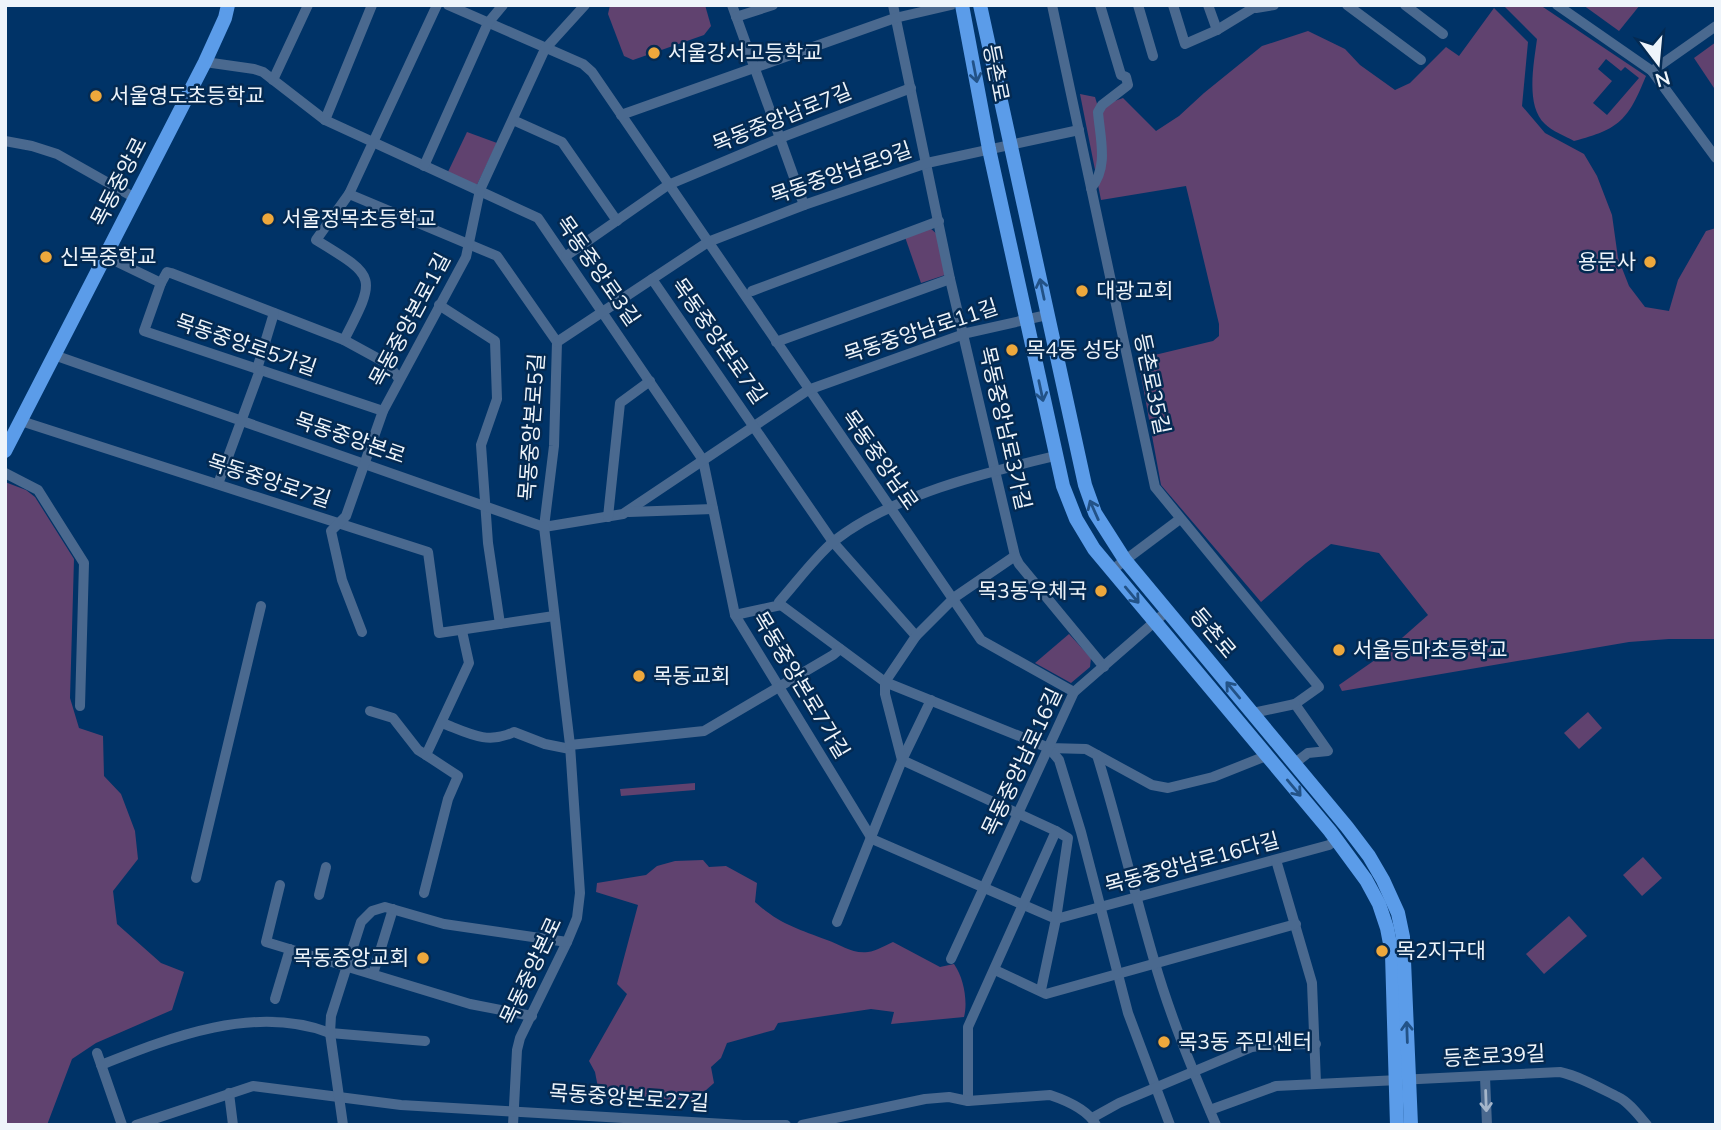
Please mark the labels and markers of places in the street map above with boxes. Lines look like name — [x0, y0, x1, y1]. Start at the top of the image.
place label: 서울강서고등학교 — [668, 39, 823, 65]
marker: 서울강서고등학교 — [646, 45, 662, 61]
place label: 서울영도초등학교 — [110, 82, 265, 108]
marker: 서울영도초등학교 — [88, 88, 104, 104]
place label: 서울정목초등학교 — [282, 205, 437, 231]
marker: 서울정목초등학교 — [260, 211, 276, 227]
place label: 신목중학교 — [60, 243, 157, 269]
place label: 용문사 — [1578, 248, 1636, 274]
marker: 신목중학교 — [38, 249, 54, 265]
marker: 용문사 — [1642, 254, 1658, 270]
place label: 대광교회 — [1096, 277, 1173, 303]
marker: 대광교회 — [1074, 283, 1090, 299]
place label: 목4동 성당 — [1026, 336, 1121, 362]
marker: 목4동 성당 — [1004, 342, 1020, 358]
place label: 목3동우체국 — [978, 577, 1087, 603]
marker: 목3동우체국 — [1093, 583, 1109, 599]
place label: 서울등마초등학교 — [1353, 636, 1508, 662]
marker: 서울등마초등학교 — [1331, 642, 1347, 658]
place label: 목동교회 — [653, 662, 730, 688]
marker: 목동교회 — [631, 668, 647, 684]
place label: 목2지구대 — [1396, 937, 1486, 963]
marker: 목2지구대 — [1374, 943, 1390, 959]
place label: 목동중앙교회 — [293, 944, 409, 970]
marker: 목동중앙교회 — [415, 950, 431, 966]
place label: 목3동 주민센터 — [1178, 1028, 1312, 1054]
marker: 목3동 주민센터 — [1156, 1034, 1172, 1050]

